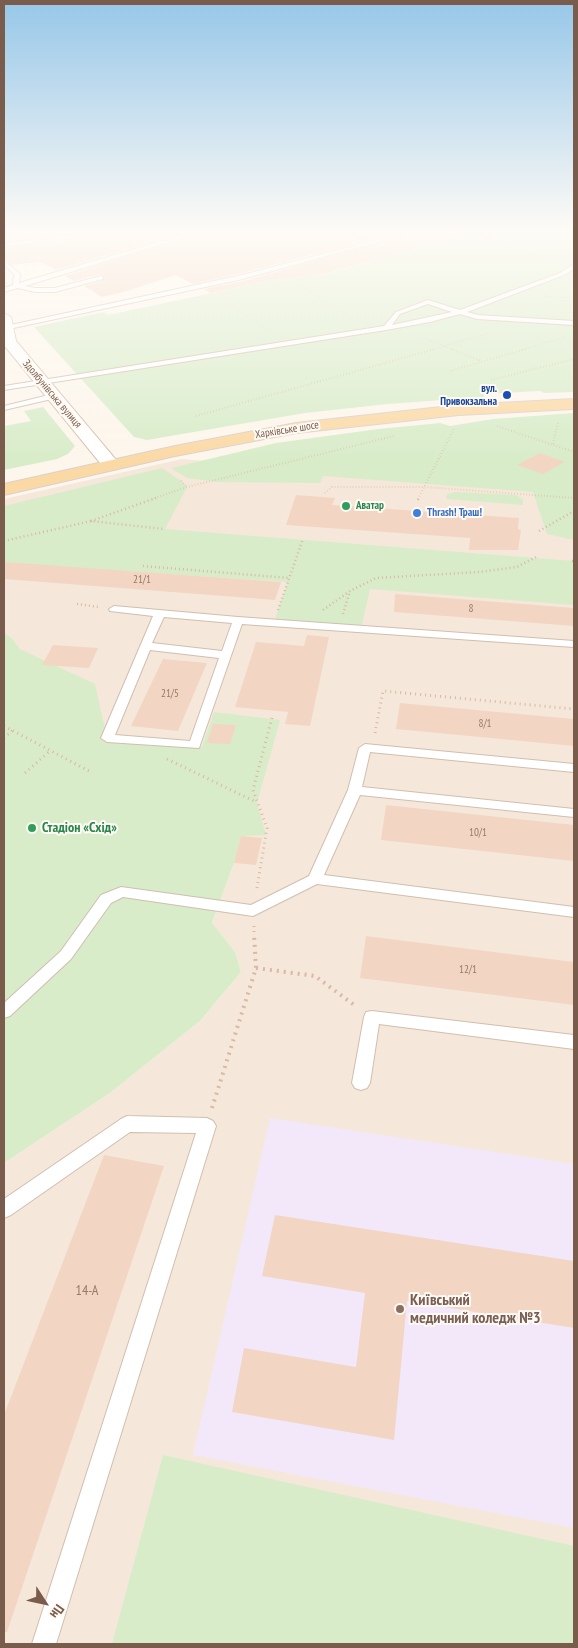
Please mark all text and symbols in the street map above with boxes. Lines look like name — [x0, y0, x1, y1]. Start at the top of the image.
street label: Здолбунівська вулиця — [20, 357, 84, 431]
place label: вул. Привокзальна — [440, 382, 497, 408]
marker: вул. Привокзальна — [501, 389, 513, 401]
street label: Харківське шосе — [254, 418, 320, 442]
place label: Аватар — [356, 499, 384, 513]
marker: Аватар — [340, 500, 352, 512]
place label: Thrash! Траш! — [427, 506, 482, 520]
marker: Thrash! Траш! — [411, 507, 423, 519]
house number: 21/1 — [133, 573, 151, 587]
house number: 8 — [469, 602, 473, 616]
house number: 21/5 — [161, 687, 179, 701]
house number: 8/1 — [478, 717, 492, 731]
place label: Стадіон «Схід» — [42, 820, 117, 836]
marker: Стадіон «Схід» — [26, 822, 38, 834]
house number: 10/1 — [469, 826, 487, 840]
house number: 12/1 — [459, 963, 477, 977]
house number: 14-А — [76, 1283, 98, 1299]
place label: Київський медичний коледж №3 — [410, 1290, 541, 1328]
marker: Київський медичний коледж №3 — [394, 1303, 406, 1315]
north arrow — [20, 1578, 70, 1628]
text: Пн — [46, 1601, 69, 1622]

